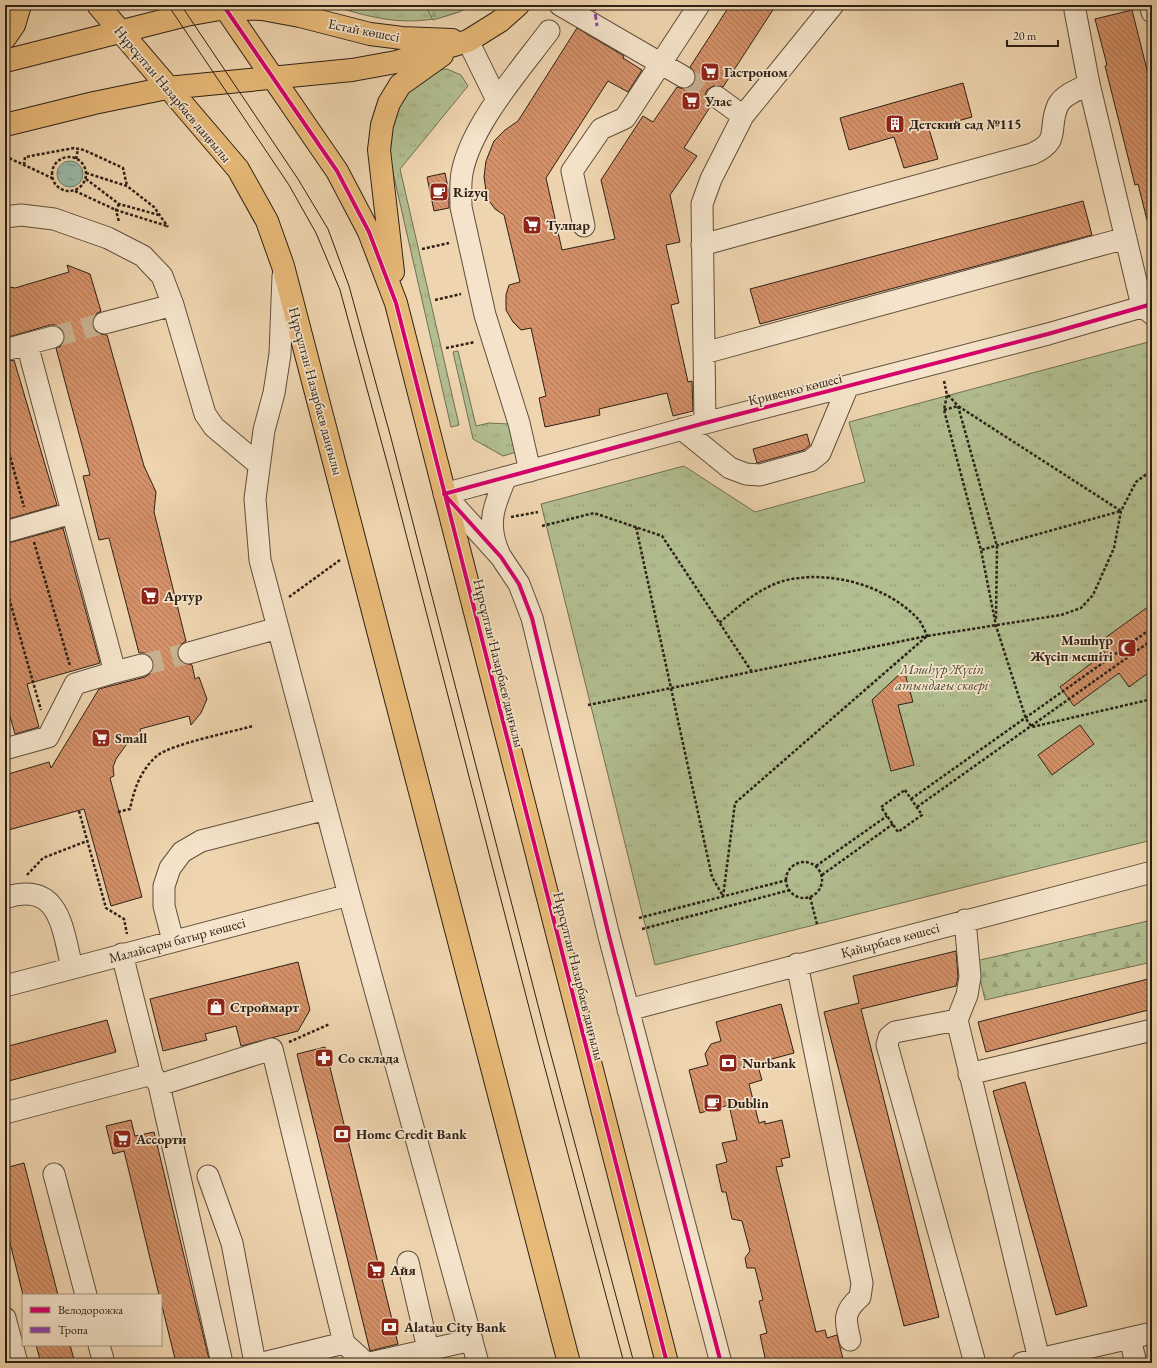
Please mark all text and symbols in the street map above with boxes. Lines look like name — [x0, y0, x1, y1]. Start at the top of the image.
street label: Естай көшесі — [327, 14, 402, 46]
street label: Нұрсұлтан Назарбаев даңғылы — [110, 22, 236, 166]
scale bar — [1007, 22, 1058, 48]
text: 20 m — [1013, 28, 1037, 44]
supermarket icon: Гастроном — [699, 61, 721, 83]
place label: Гастроном — [724, 63, 788, 81]
supermarket icon: Улас — [680, 90, 702, 112]
place label: Улас — [704, 92, 732, 110]
building icon: Детский сад №115 — [884, 113, 906, 135]
place label: Детский сад №115 — [909, 115, 1022, 133]
cafe icon: Rizyq — [428, 181, 450, 203]
place label: Rizyq — [453, 183, 488, 201]
supermarket icon: Тулпар — [521, 214, 543, 236]
place label: Тулпар — [546, 216, 590, 234]
street label: Нұрсұлтан Назарбаев даңғылы — [285, 305, 347, 477]
street label: Кривенко көшесі — [746, 368, 844, 409]
street label: Нұрсұлтан Назарбаев даңғылы — [469, 577, 529, 750]
supermarket icon: Артур — [139, 585, 161, 607]
place label: Артур — [163, 587, 203, 605]
place label: Мәшһүр Жүсіп мешіті — [1029, 631, 1113, 665]
mosque icon: Мәшһүр Жүсіп мешіті — [1116, 637, 1138, 659]
park label: Мәшһүр Жүсіп атындағы сквері — [894, 660, 990, 694]
supermarket icon: Small — [90, 727, 112, 749]
place label: Small — [115, 729, 147, 747]
street label: Нұрсұлтан Назарбаев даңғылы — [549, 890, 609, 1063]
street label: Малайсары батыр көшесі — [107, 913, 248, 967]
street label: Қайырбаев көшесі — [839, 918, 942, 962]
shop icon: Строймарт — [205, 996, 227, 1018]
place label: Строймарт — [230, 998, 299, 1016]
pharmacy icon: Со склада — [313, 1047, 335, 1069]
place label: Со склада — [338, 1049, 400, 1067]
bank icon: Nurbank — [717, 1052, 739, 1074]
place label: Nurbank — [742, 1054, 796, 1072]
cafe icon: Dublin — [702, 1092, 724, 1114]
place label: Dublin — [727, 1094, 769, 1112]
bank icon: Home Credit Bank — [331, 1123, 353, 1145]
place label: Home Credit Bank — [356, 1125, 467, 1143]
supermarket icon: Ассорти — [111, 1128, 133, 1150]
place label: Ассорти — [135, 1130, 187, 1148]
supermarket icon: Айя — [365, 1259, 387, 1281]
place label: Айя — [389, 1261, 416, 1279]
legend — [22, 1294, 162, 1346]
text: Велодорожка — [58, 1302, 123, 1318]
bank icon: Alatau City Bank — [379, 1316, 401, 1338]
place label: Alatau City Bank — [403, 1318, 507, 1336]
text: Тропа — [58, 1322, 88, 1338]

